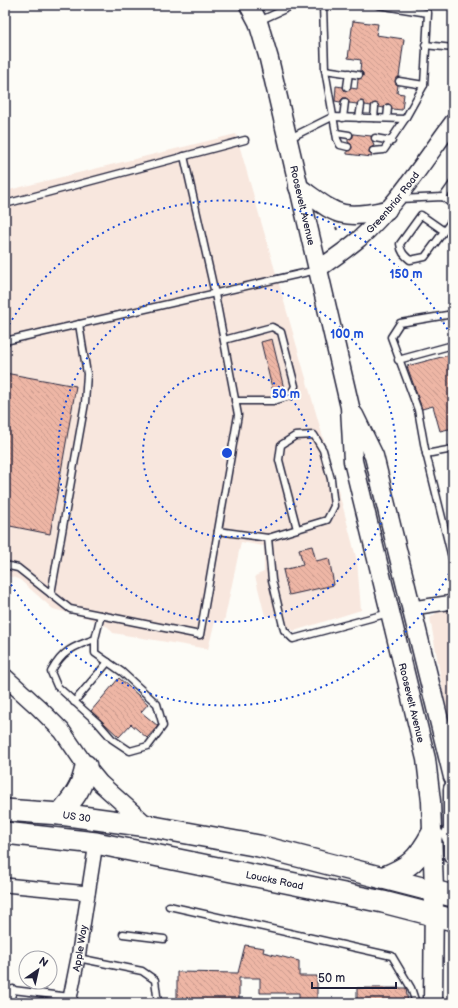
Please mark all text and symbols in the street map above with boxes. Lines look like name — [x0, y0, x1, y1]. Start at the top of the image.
street label: Roosevelt Avenue — [287, 164, 317, 247]
street label: Greenbriar Road — [364, 169, 422, 236]
text: 150 m — [390, 267, 422, 282]
text: 100 m — [330, 327, 364, 342]
text: 50 m — [272, 387, 300, 402]
centre of rings — [220, 446, 234, 460]
street label: Roosevelt Avenue — [396, 662, 427, 744]
street label: US 30 — [62, 809, 91, 825]
street label: Loucks Road — [245, 869, 305, 893]
street label: Apple Way — [70, 924, 90, 972]
north arrow — [18, 950, 58, 990]
text: N — [36, 954, 50, 970]
scale bar — [312, 964, 396, 990]
text: 50 m — [318, 971, 345, 986]

